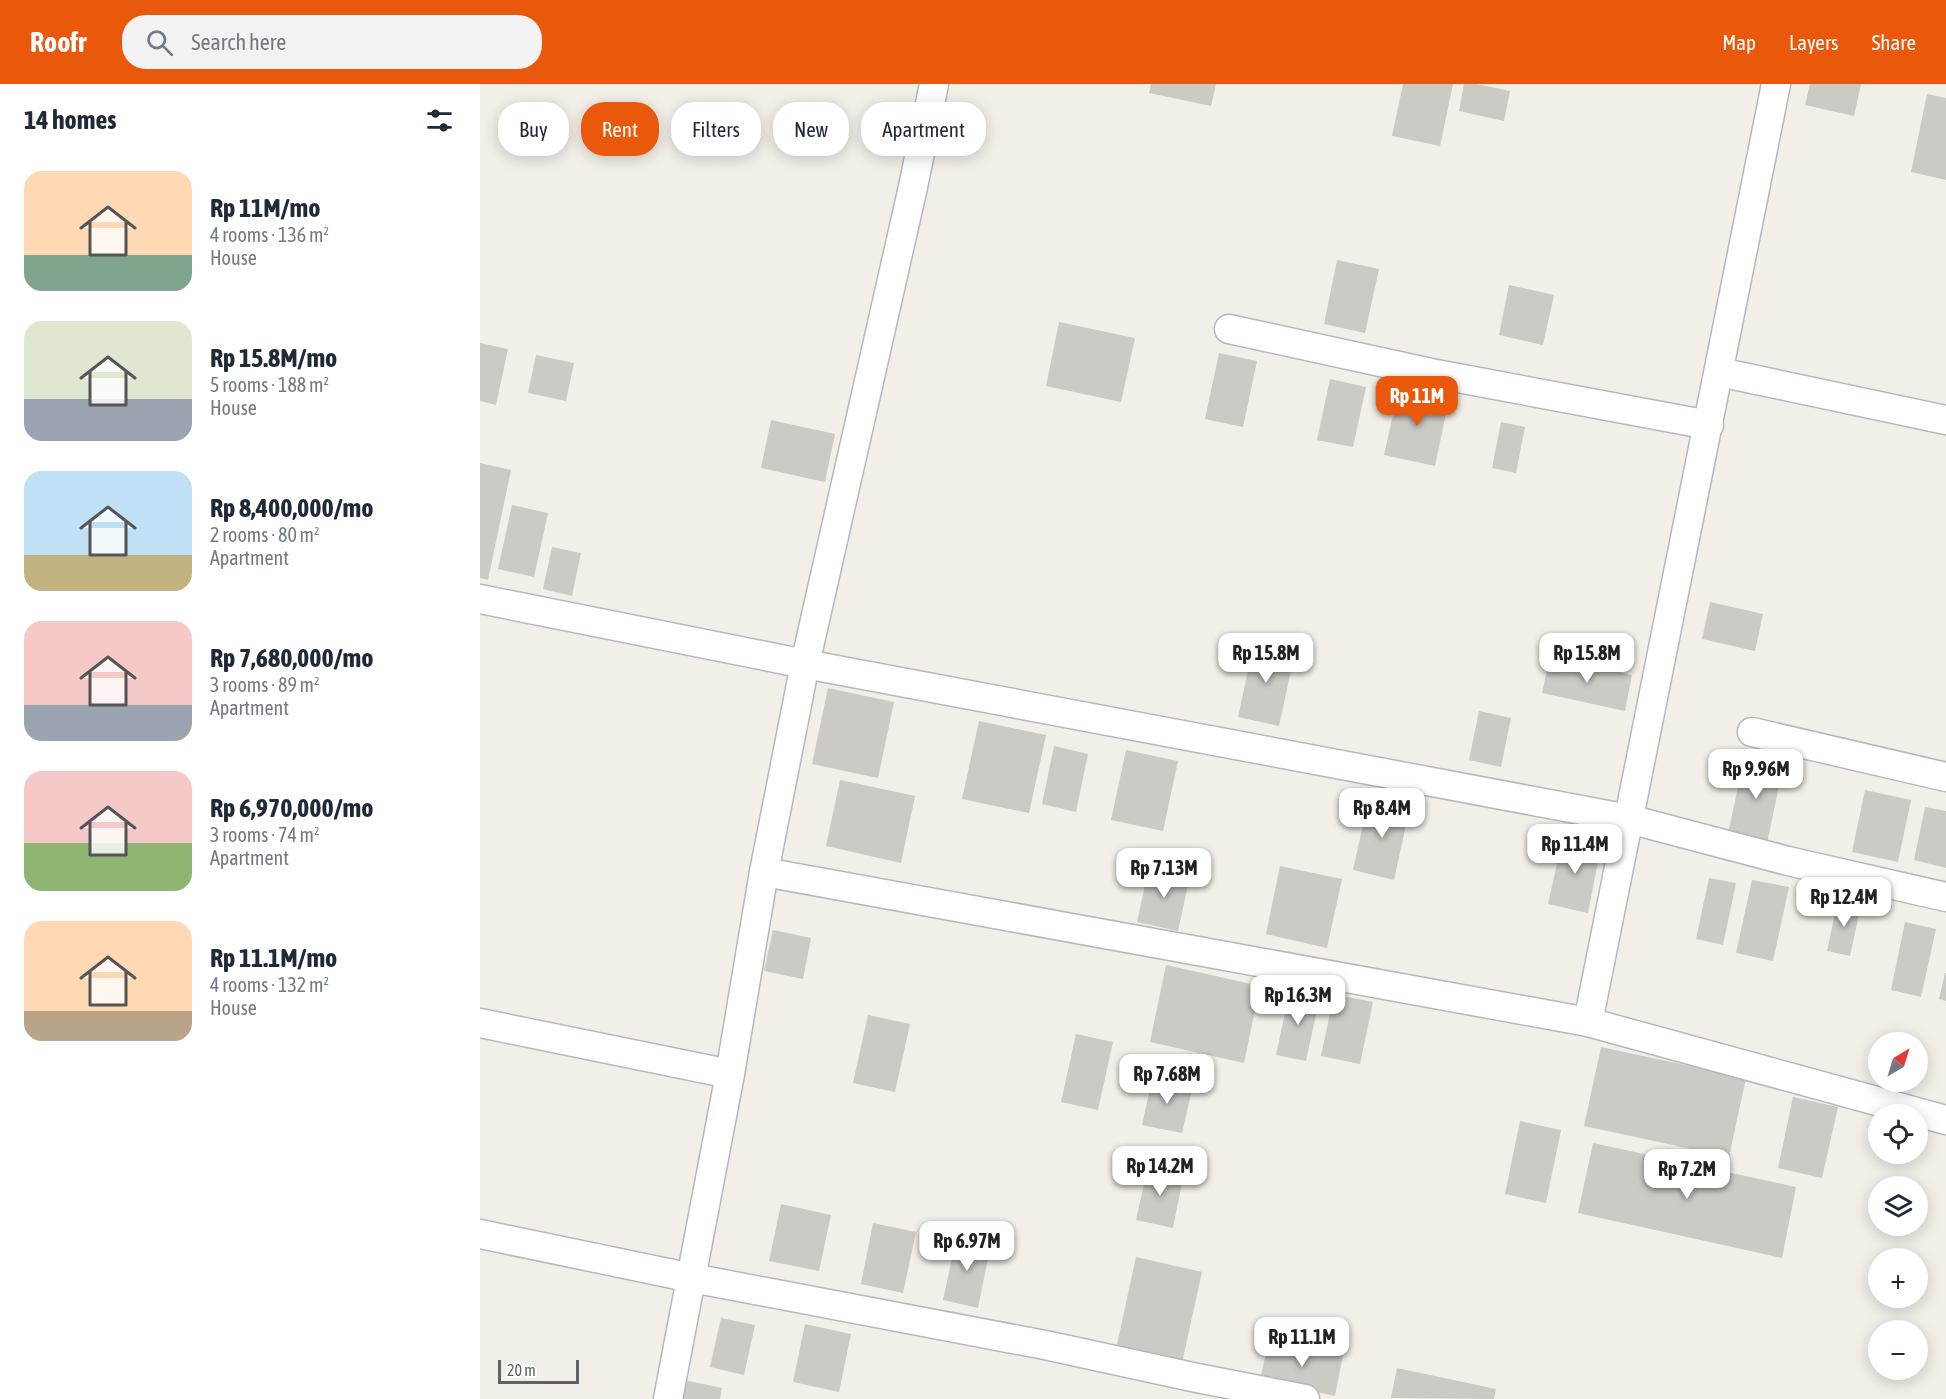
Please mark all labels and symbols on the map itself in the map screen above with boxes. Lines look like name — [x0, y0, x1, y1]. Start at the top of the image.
pin: Rp 11M — [1368, 376, 1466, 427]
pin: Rp 15.8M — [1204, 633, 1328, 684]
pin: Rp 15.8M — [1525, 633, 1649, 684]
pin: Rp 9.96M — [1694, 749, 1818, 800]
pin: Rp 8.4M — [1327, 788, 1437, 839]
pin: Rp 11.4M — [1513, 824, 1637, 875]
pin: Rp 7.13M — [1102, 848, 1226, 899]
pin: Rp 12.4M — [1782, 877, 1906, 928]
pin: Rp 16.3M — [1236, 975, 1360, 1026]
north arrow — [1868, 1032, 1928, 1092]
pin: Rp 7.68M — [1105, 1054, 1229, 1105]
pin: Rp 14.2M — [1098, 1146, 1222, 1197]
pin: Rp 7.2M — [1632, 1149, 1742, 1200]
pin: Rp 6.97M — [905, 1221, 1029, 1272]
pin: Rp 11.1M — [1240, 1317, 1364, 1368]
scale bar — [498, 1357, 579, 1384]

